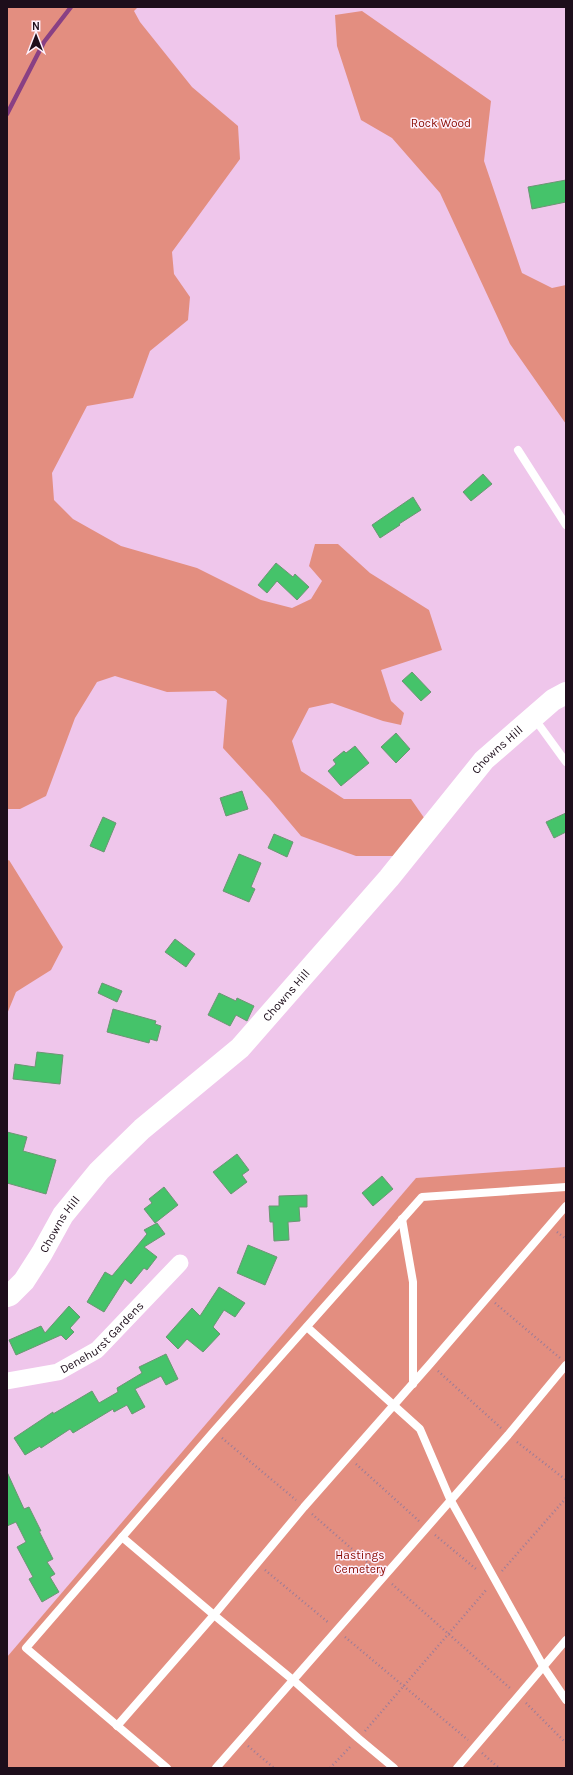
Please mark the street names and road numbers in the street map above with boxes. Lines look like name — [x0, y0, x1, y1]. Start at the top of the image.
street label: Chowns Hill — [469, 723, 526, 777]
street label: Chowns Hill — [260, 966, 313, 1024]
street label: Chowns Hill — [37, 1193, 83, 1255]
street label: Denehurst Gardens — [58, 1299, 146, 1376]

